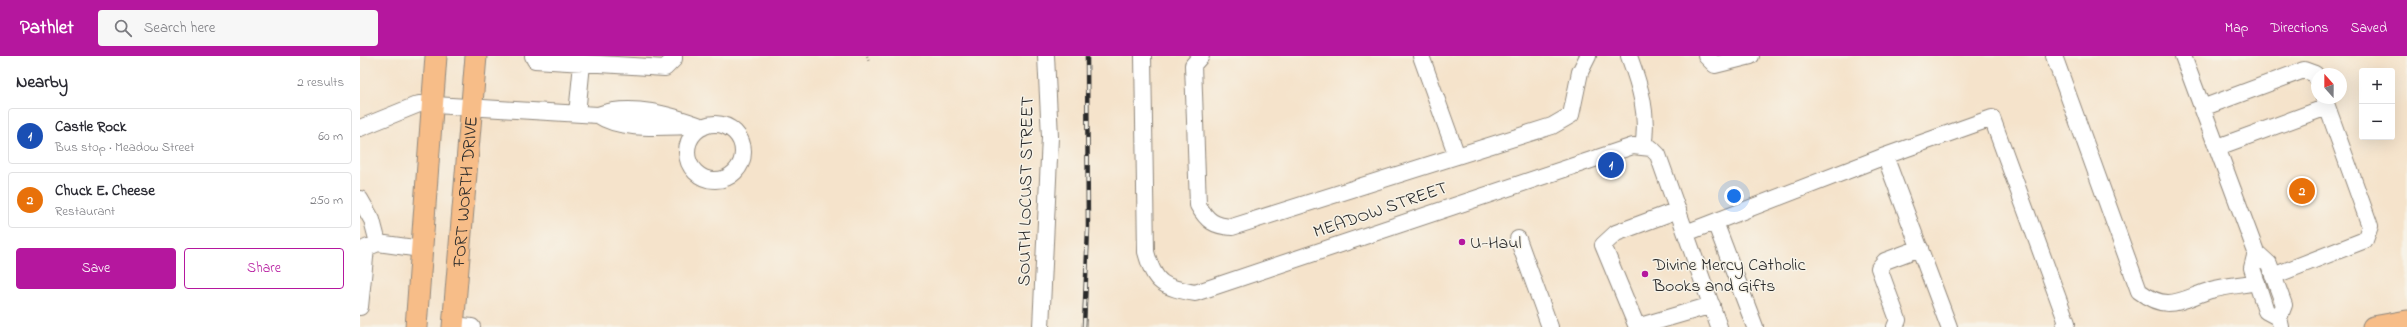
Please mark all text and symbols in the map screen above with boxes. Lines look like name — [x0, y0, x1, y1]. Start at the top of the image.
search box — [98, 10, 378, 46]
text: Pathlet — [20, 15, 74, 42]
icon: search — [112, 17, 134, 39]
text: Search here — [144, 17, 215, 39]
text: Map — [2225, 18, 2248, 39]
text: Directions — [2270, 18, 2328, 39]
text: Saved — [2350, 18, 2387, 39]
north arrow — [2311, 68, 2347, 104]
map controls — [2359, 68, 2395, 140]
button: + — [2359, 68, 2395, 104]
text: Nearby — [16, 70, 68, 95]
text: 2 results — [297, 73, 344, 92]
street label: SOUTH LOCUST STREET — [1012, 96, 1042, 286]
button: − — [2359, 104, 2395, 140]
street label: FORT WORTH DRIVE — [447, 115, 486, 269]
text: Castle Rock — [55, 116, 126, 138]
text: 1 — [28, 127, 32, 146]
text: 60 m — [318, 127, 343, 146]
text: Bus stop · Meadow Street — [55, 138, 194, 157]
pin: 1 — [1598, 150, 1624, 180]
street label: MEADOW STREET — [1310, 176, 1451, 246]
pin: 2 — [2289, 176, 2315, 206]
text: Chuck E. Cheese — [55, 180, 155, 202]
your location — [1724, 186, 1744, 206]
text: 2 — [27, 191, 33, 210]
text: 250 m — [310, 191, 343, 210]
text: Restaurant — [55, 202, 115, 221]
place label: U-Haul — [1470, 231, 1522, 257]
marker: U-Haul — [1457, 237, 1467, 247]
button: Save — [16, 248, 176, 289]
button: Share — [184, 248, 344, 289]
place label: Divine Mercy Catholic Books and Gifts — [1652, 253, 1805, 300]
marker: Divine Mercy Catholic Books and Gifts — [1640, 269, 1650, 279]

